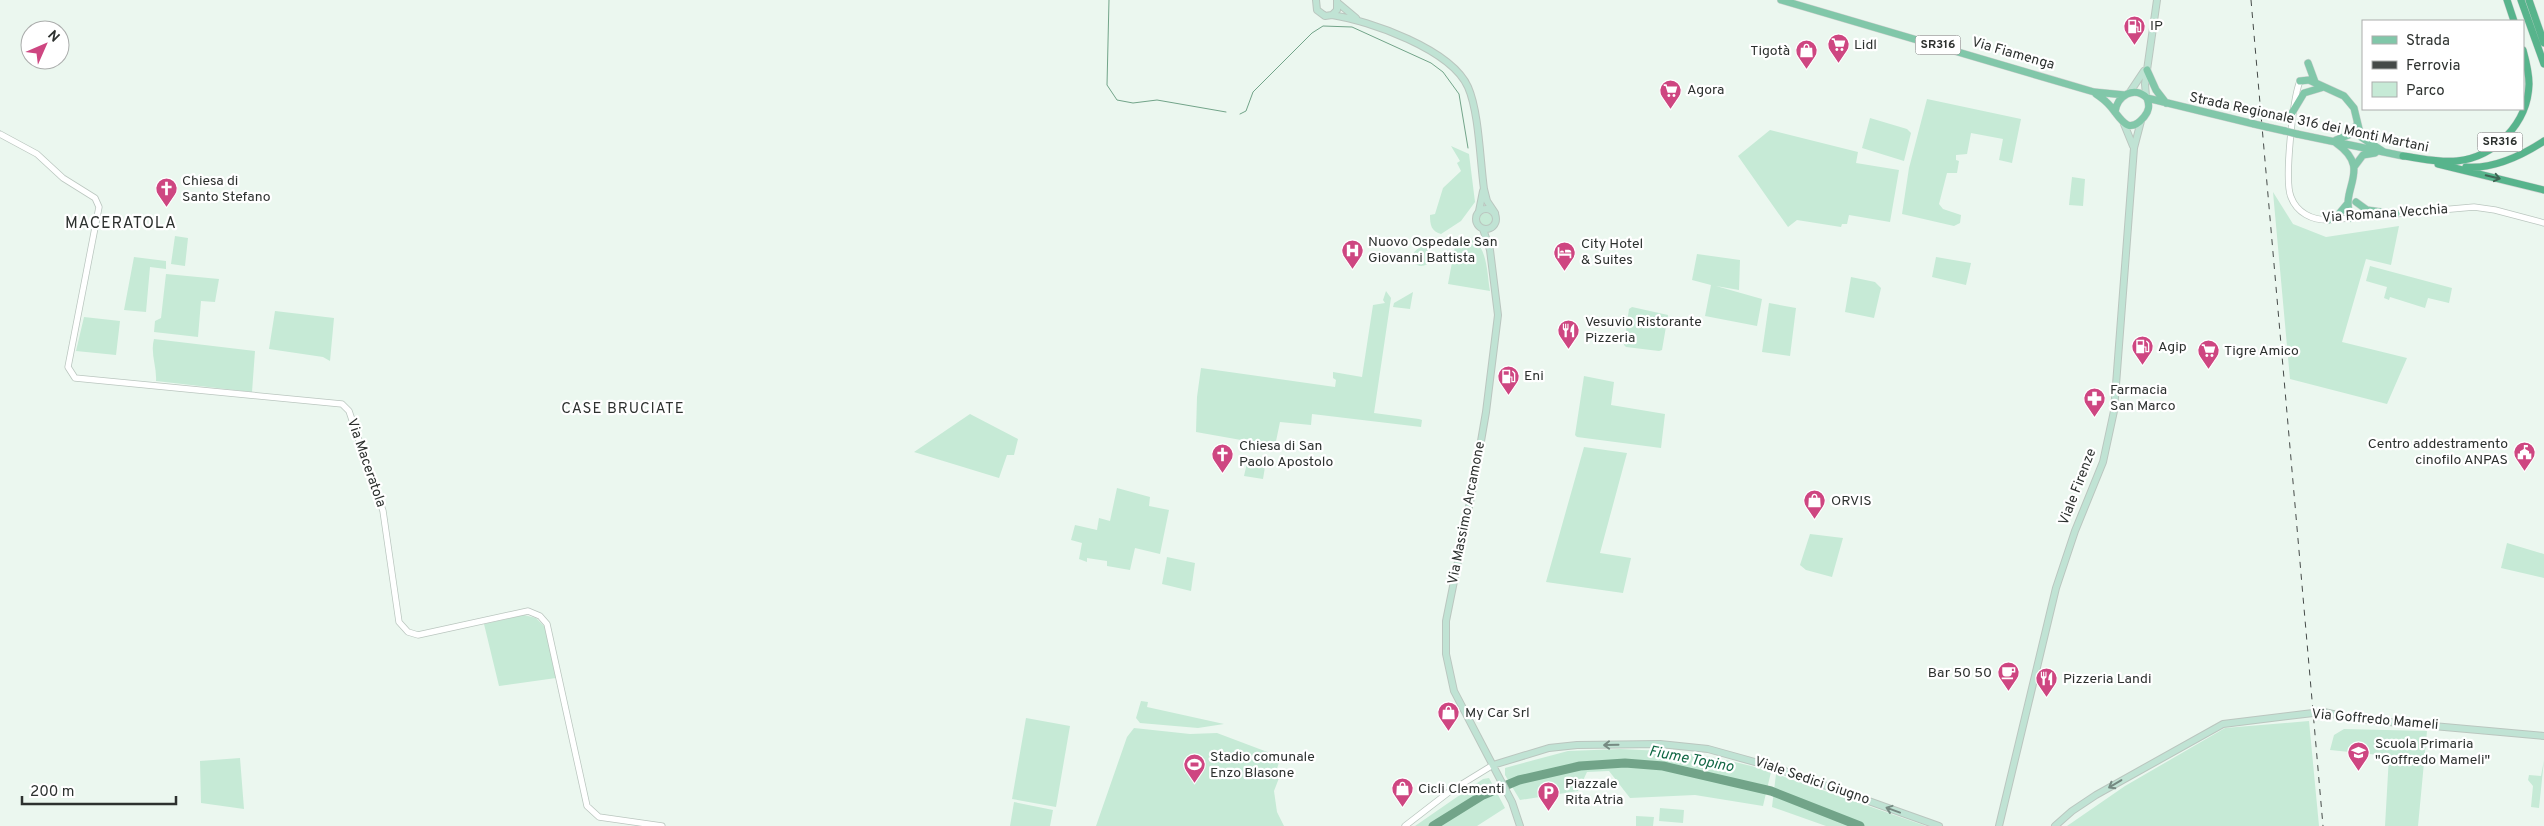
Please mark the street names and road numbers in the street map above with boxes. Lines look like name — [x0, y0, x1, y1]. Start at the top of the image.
street label: Via Fiamenga — [1970, 34, 2056, 74]
road number: SR316 — [1916, 36, 1960, 54]
street label: Strada Regionale 316 dei Monti Martani — [2188, 89, 2430, 157]
road number: SR316 — [2478, 132, 2522, 152]
street label: Via Romana Vecchia — [2322, 201, 2448, 227]
street label: Via Maceratola — [343, 416, 389, 510]
street label: Via Massimo Arcamone — [1445, 440, 1489, 586]
street label: Viale Firenze — [2056, 446, 2100, 528]
street label: Via Goffredo Mameli — [2311, 706, 2439, 734]
street label: Viale Sedici Giugno — [1752, 753, 1872, 809]

